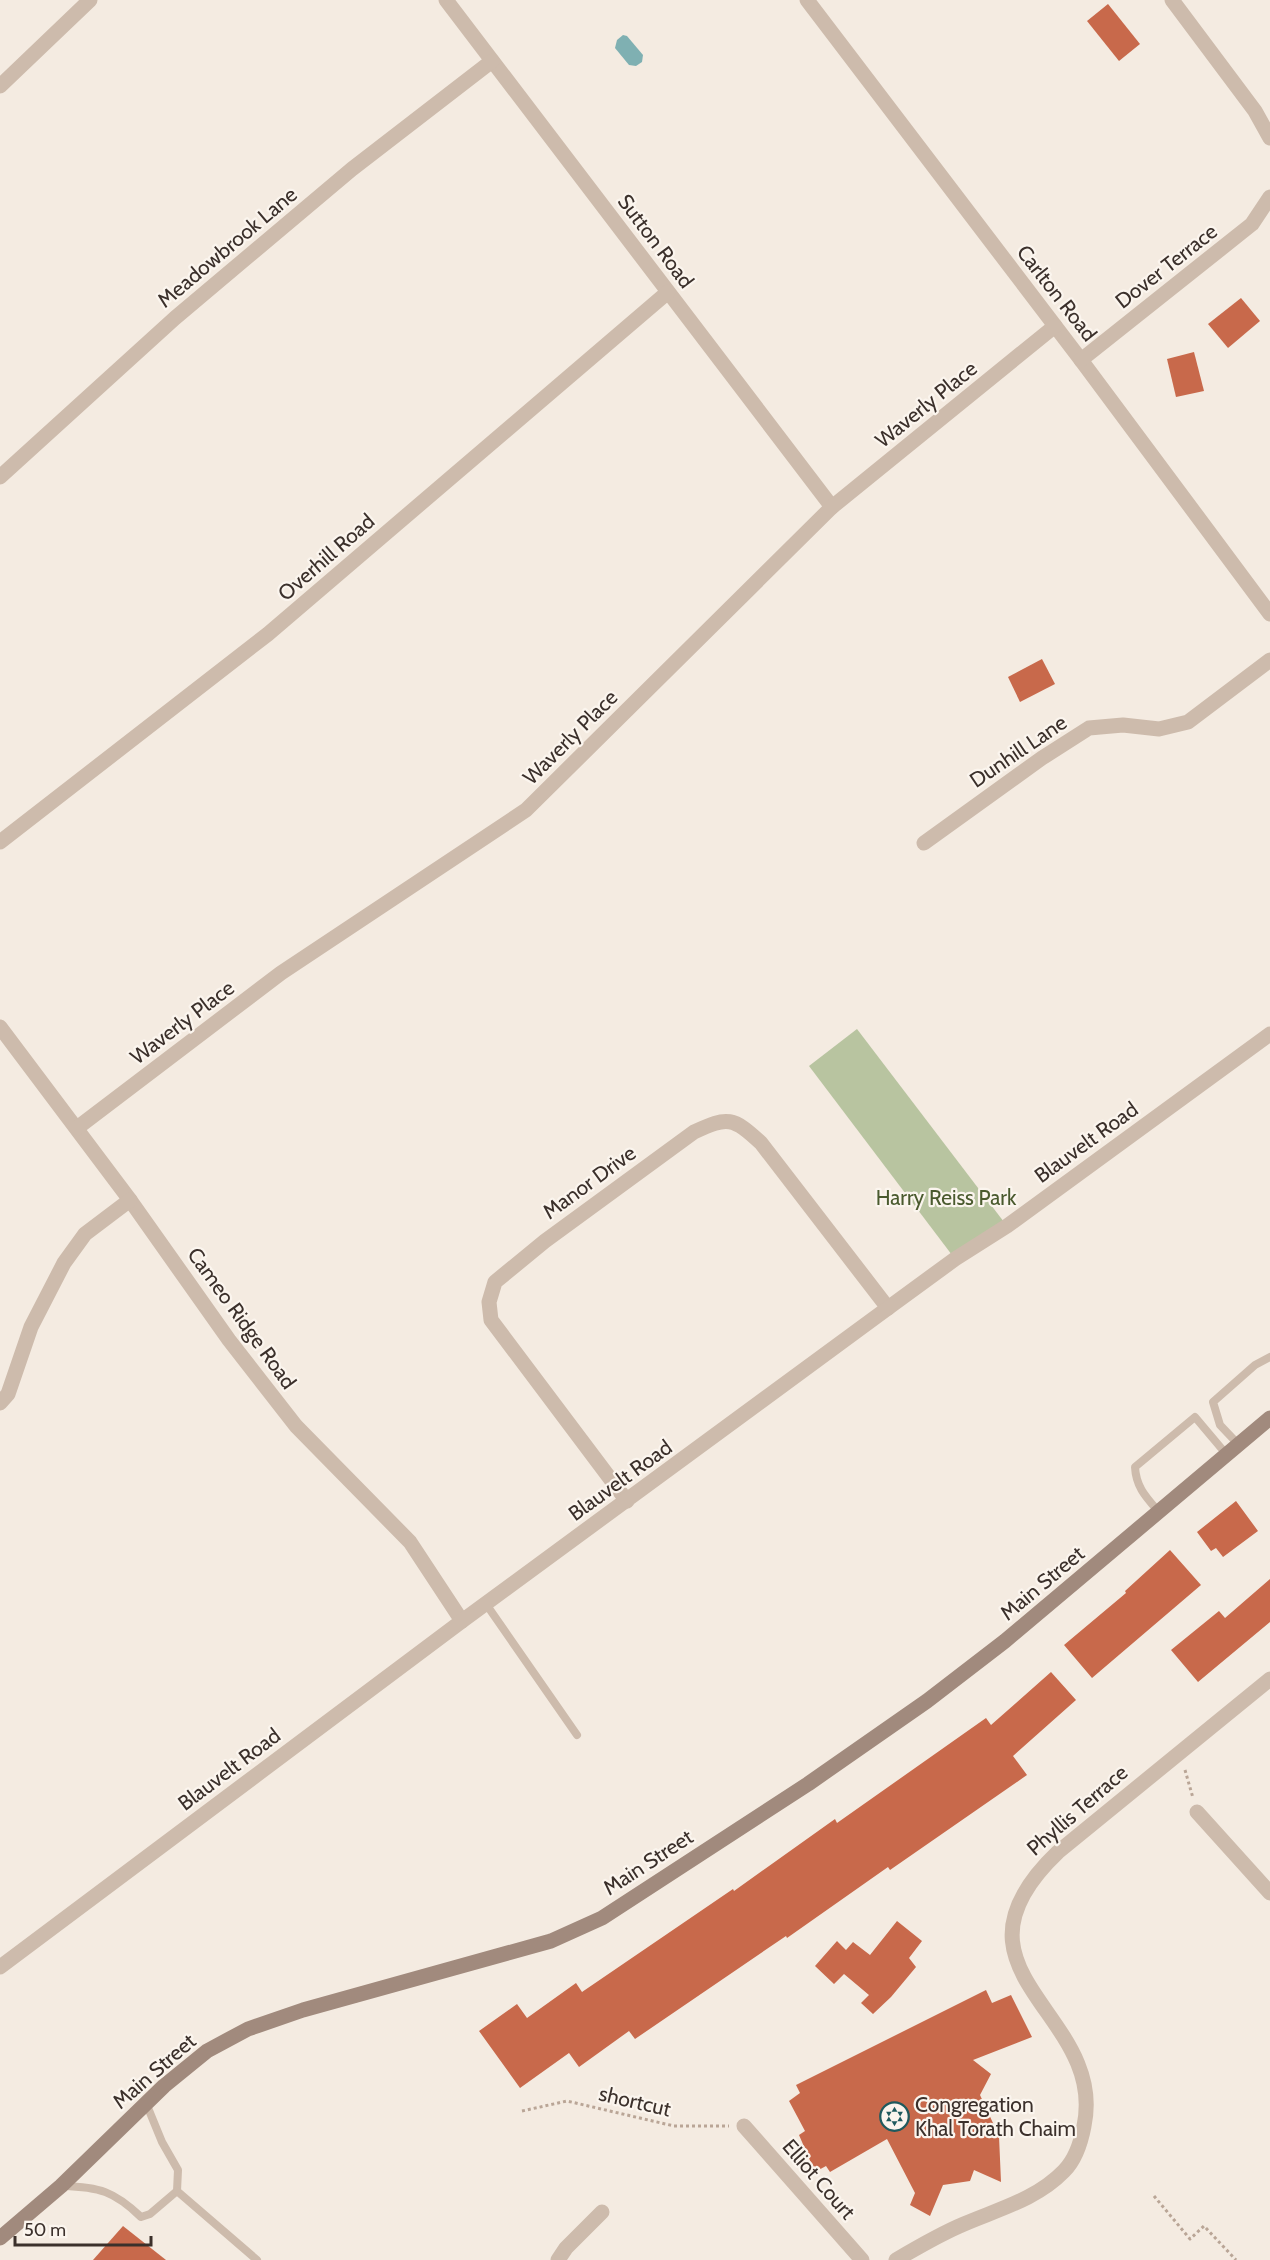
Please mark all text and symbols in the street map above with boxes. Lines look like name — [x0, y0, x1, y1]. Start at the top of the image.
street label: Meadowbrook Lane — [152, 181, 302, 313]
street label: Sutton Road — [613, 189, 699, 293]
street label: Dover Terrace — [1110, 218, 1222, 314]
street label: Carlton Road — [1012, 240, 1102, 346]
street label: Waverly Place — [870, 355, 982, 453]
street label: Overhill Road — [273, 508, 379, 606]
street label: Waverly Place — [518, 684, 623, 789]
street label: Dunhill Lane — [965, 709, 1071, 793]
street label: Waverly Place — [125, 975, 239, 1069]
street label: Blauvelt Road — [1029, 1096, 1143, 1188]
street label: Manor Drive — [538, 1140, 641, 1224]
park label: Harry Reiss Park — [876, 1185, 1017, 1210]
street label: Cameo Ridge Road — [182, 1242, 302, 1394]
street label: Blauvelt Road — [563, 1434, 677, 1526]
street label: Main Street — [995, 1541, 1089, 1625]
street label: Blauvelt Road — [173, 1722, 285, 1816]
street label: Phyllis Terrace — [1022, 1759, 1133, 1860]
street label: Main Street — [598, 1824, 698, 1900]
street label: Main Street — [107, 2028, 201, 2114]
street label: shortcut — [597, 2081, 673, 2121]
place label: Congregation Khal Torath Chaim — [915, 2092, 1076, 2141]
synagogue icon: Congregation Khal Torath Chaim — [878, 2100, 910, 2132]
street label: Elliot Court — [777, 2134, 861, 2224]
scale bar — [15, 2209, 152, 2247]
text: 50 m — [24, 2219, 66, 2241]

